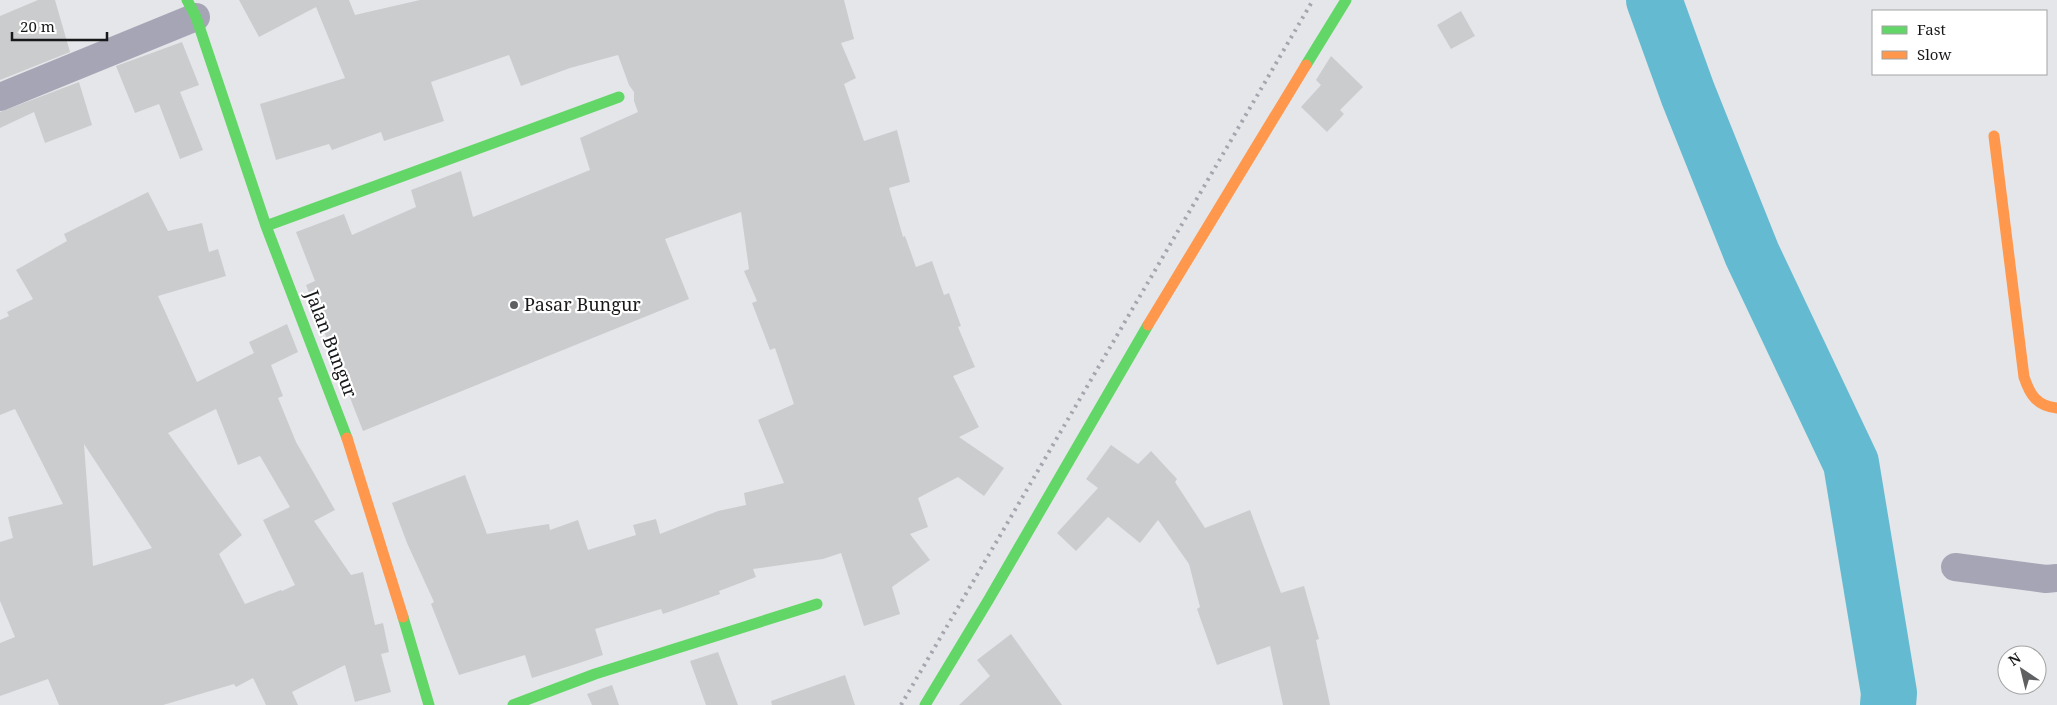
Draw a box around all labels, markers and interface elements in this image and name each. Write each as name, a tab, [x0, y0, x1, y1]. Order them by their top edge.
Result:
scale bar	[12, 10, 108, 42]
legend	[1872, 10, 2047, 75]
text: 20 m	[20, 16, 55, 36]
text: Fast	[1917, 19, 1946, 39]
text: Slow	[1917, 44, 1951, 64]
street label: Jalan Bungur	[300, 286, 364, 401]
place label: Pasar Bungur	[524, 292, 641, 316]
marker: Pasar Bungur	[508, 299, 520, 311]
north arrow	[1997, 645, 2047, 695]
text: N	[2004, 648, 2024, 670]

